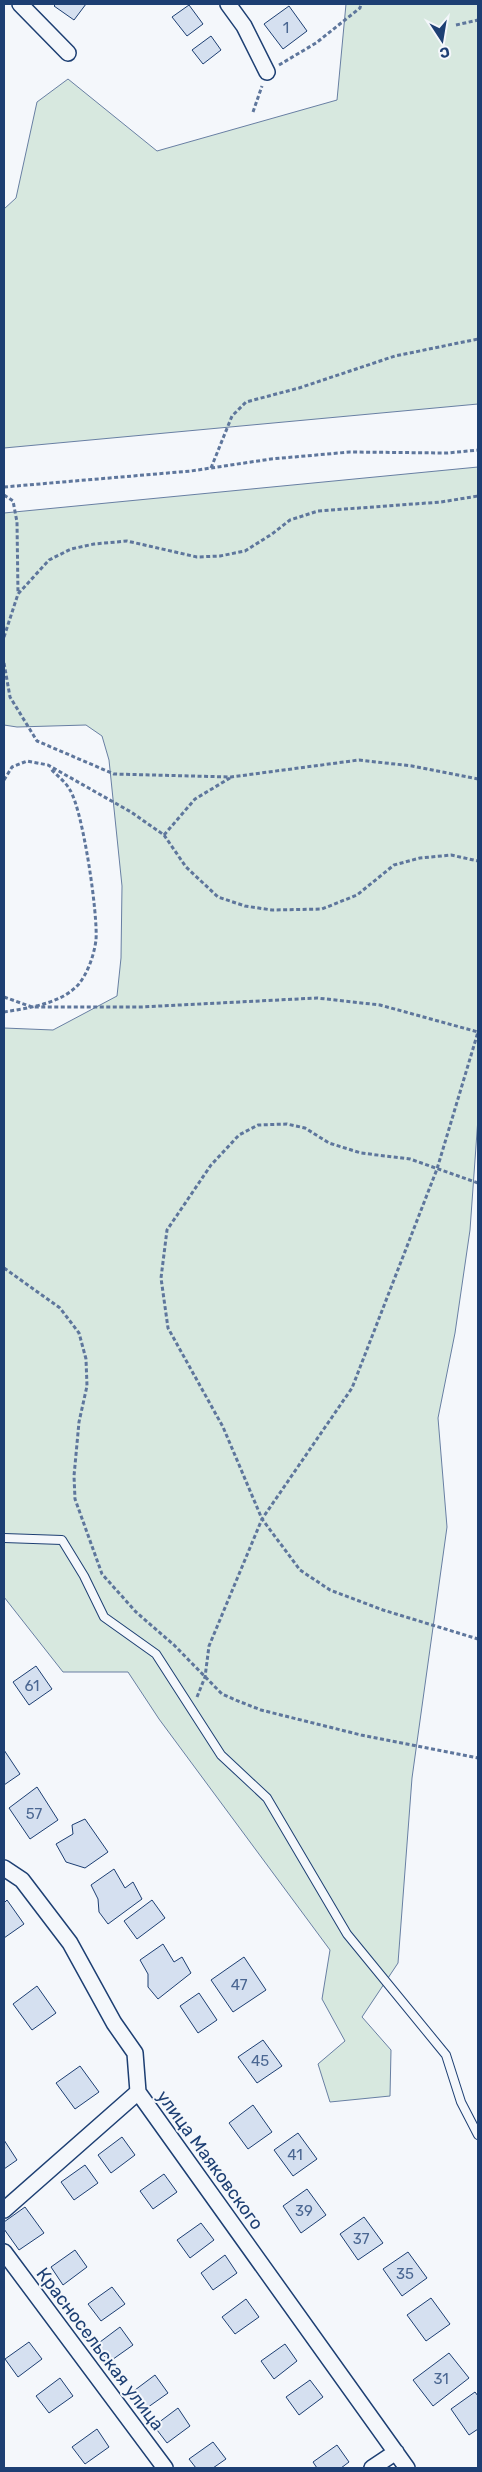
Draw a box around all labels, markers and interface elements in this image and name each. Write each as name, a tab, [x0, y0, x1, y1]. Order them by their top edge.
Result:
north arrow	[417, 15, 467, 65]
house number: 1	[283, 19, 289, 37]
text: С	[438, 43, 451, 62]
house number: 61	[24, 1677, 40, 1695]
house number: 57	[26, 1805, 43, 1823]
house number: 47	[231, 1976, 248, 1994]
house number: 45	[251, 2052, 269, 2070]
street label: улица Маяковского	[152, 2086, 268, 2234]
house number: 41	[287, 2146, 303, 2164]
house number: 39	[295, 2202, 313, 2220]
house number: 37	[353, 2230, 370, 2248]
street label: Красносельская улица	[32, 2263, 168, 2435]
house number: 35	[396, 2265, 414, 2283]
house number: 31	[433, 2370, 449, 2388]

